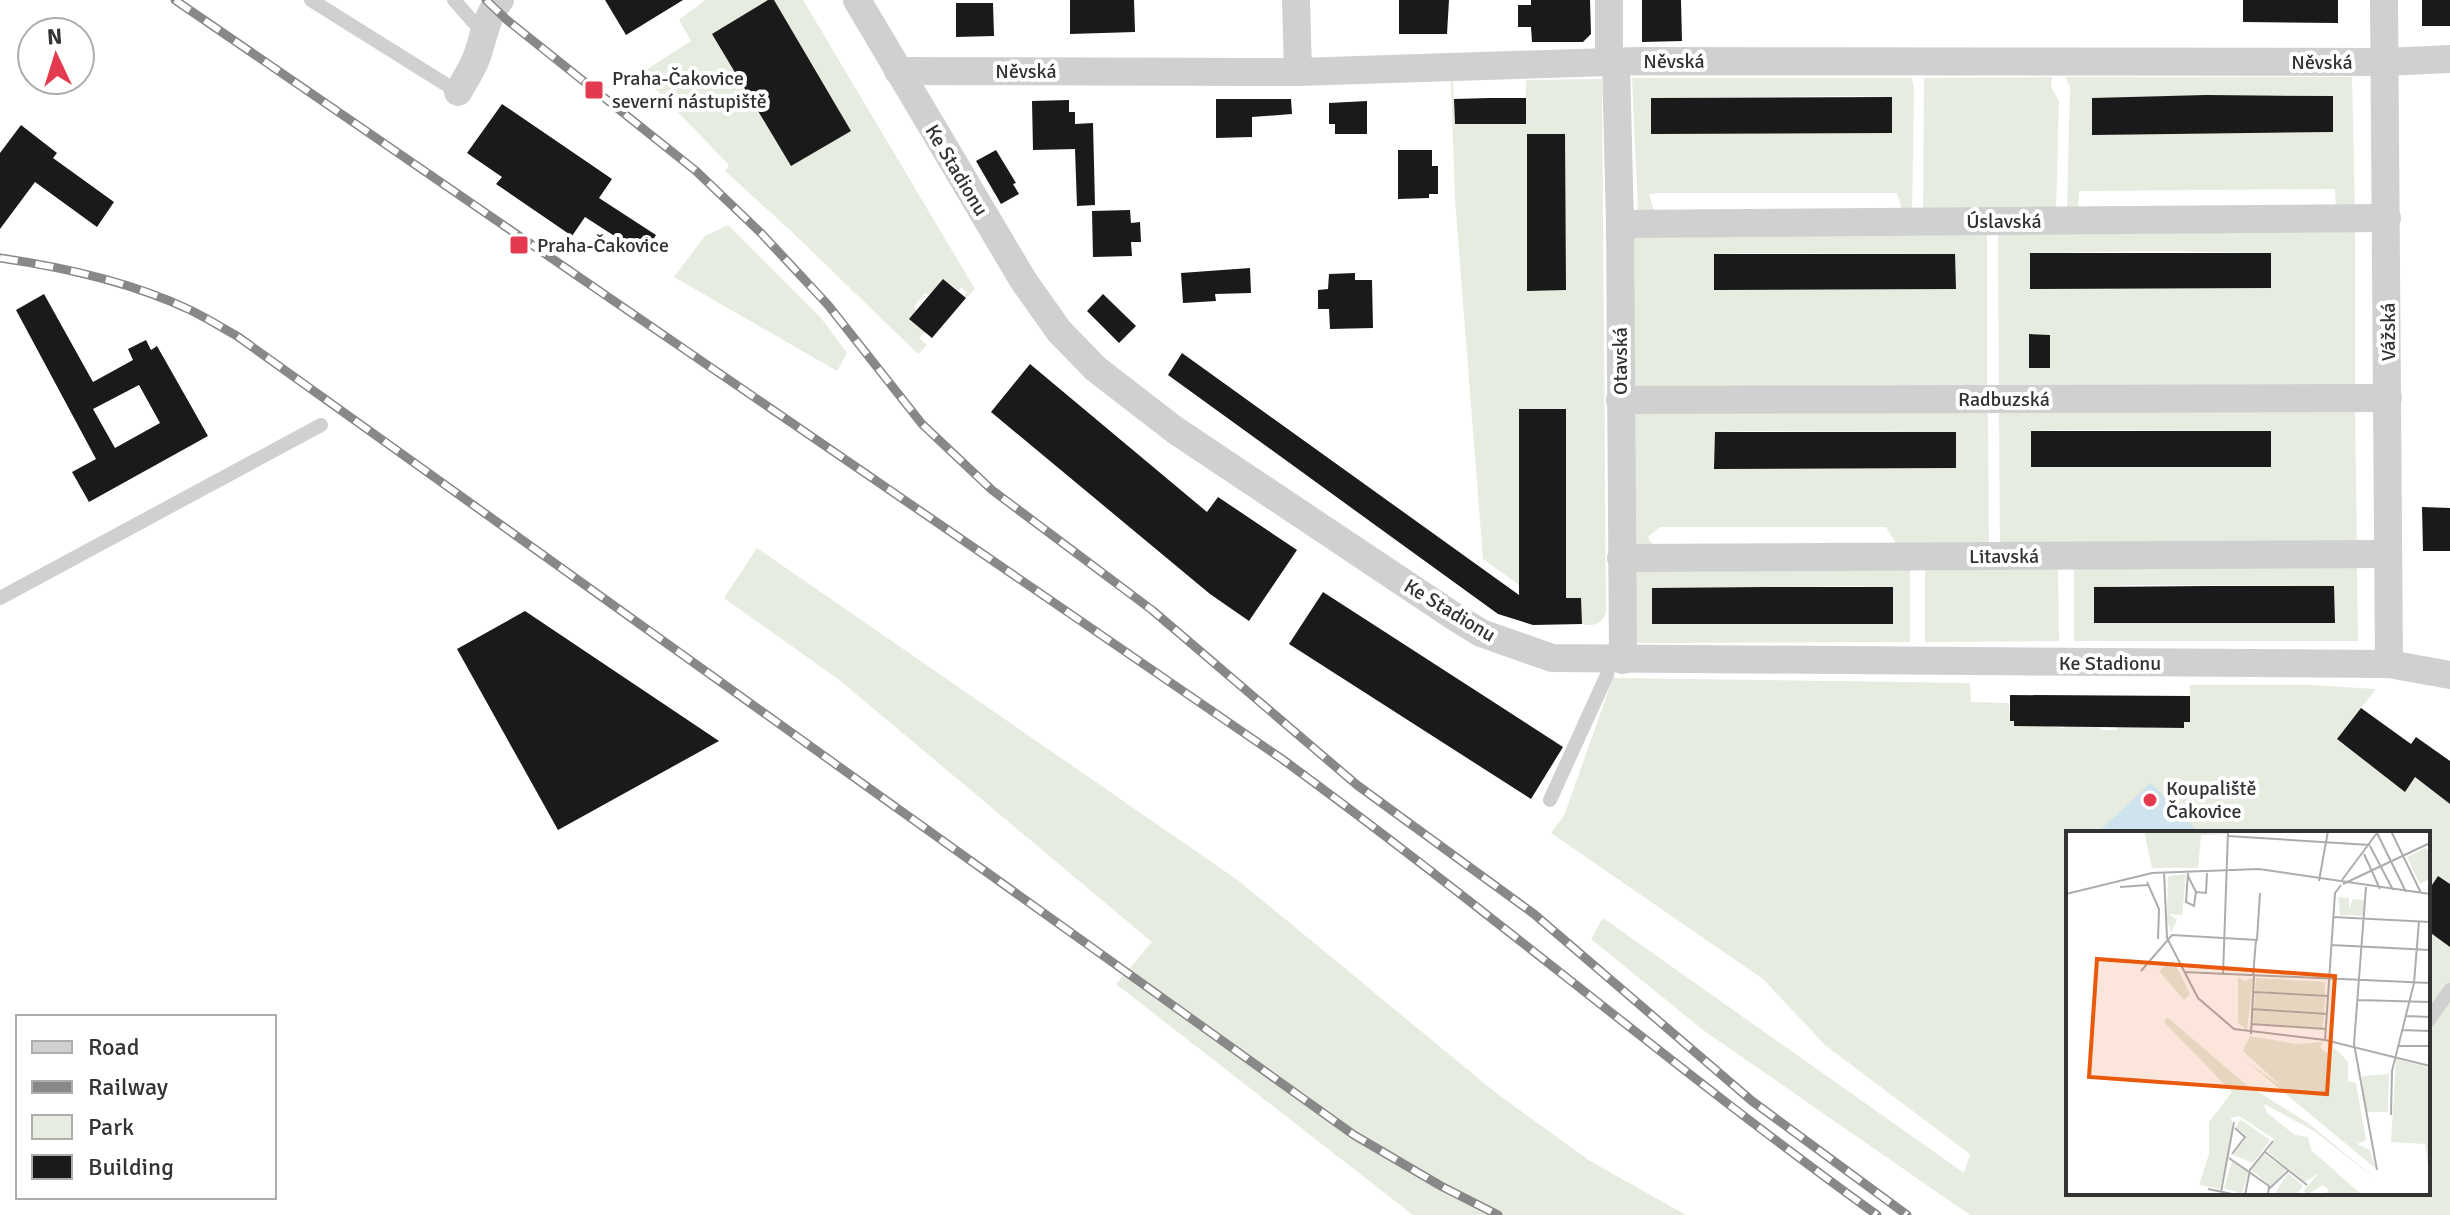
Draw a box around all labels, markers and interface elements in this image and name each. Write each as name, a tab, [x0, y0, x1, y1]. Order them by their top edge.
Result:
north arrow	[16, 16, 96, 96]
text: N	[46, 23, 63, 51]
street label: Něvská	[1643, 49, 1705, 74]
street label: Něvská	[2291, 50, 2353, 75]
street label: Něvská	[995, 59, 1057, 84]
place label: Praha-Čakovice severní nástupiště	[612, 66, 767, 114]
marker: Praha-Čakovice severní nástupiště	[583, 79, 605, 101]
street label: Ke Stadionu	[919, 120, 994, 221]
street label: Úslavská	[1966, 209, 2042, 234]
place label: Praha-Čakovice	[537, 233, 669, 258]
marker: Praha-Čakovice	[508, 234, 530, 256]
street label: Vážská	[2376, 303, 2401, 361]
street label: Otavská	[1608, 327, 1633, 395]
street label: Radbuzská	[1958, 387, 2050, 412]
street label: Litavská	[1969, 544, 2039, 569]
street label: Ke Stadionu	[1399, 573, 1500, 648]
street label: Ke Stadionu	[2059, 651, 2161, 676]
place label: Koupaliště Čakovice	[2166, 776, 2256, 824]
marker: Koupaliště Čakovice	[2141, 791, 2159, 809]
inset map	[2066, 831, 2430, 1195]
legend	[16, 1015, 276, 1199]
text: Road	[88, 1032, 139, 1062]
text: Railway	[88, 1072, 168, 1102]
text: Park	[88, 1112, 134, 1142]
text: Building	[88, 1152, 174, 1182]

